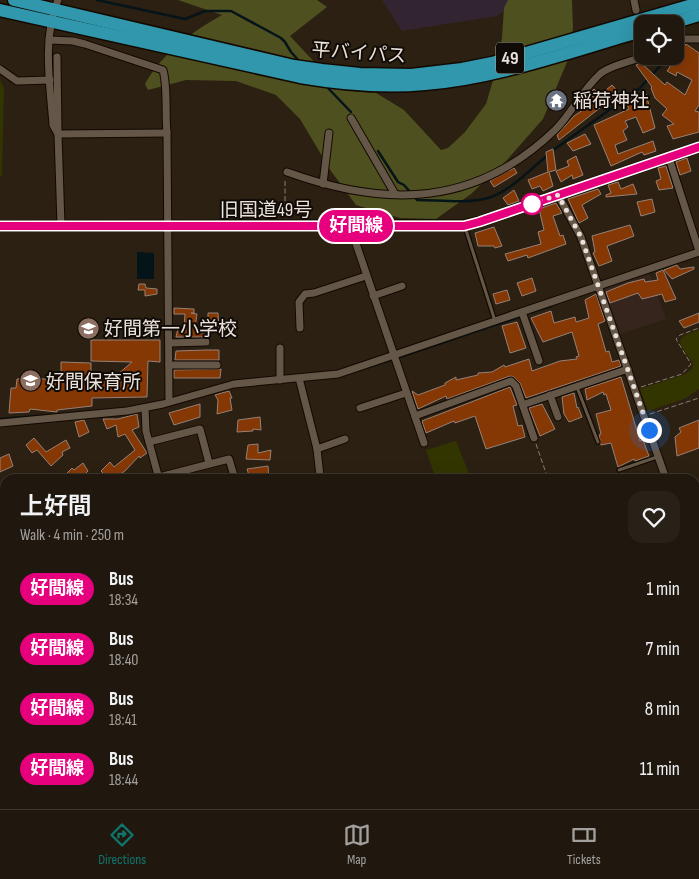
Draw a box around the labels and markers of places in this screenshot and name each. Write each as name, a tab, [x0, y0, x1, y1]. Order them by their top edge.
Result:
temple icon: 稲荷神社	[545, 88, 569, 112]
place label: 稲荷神社	[573, 90, 649, 113]
unlabelled marker	[521, 193, 543, 215]
school or university icon: 好間第一小学校	[76, 316, 100, 340]
place label: 好間第一小学校	[104, 318, 237, 341]
school or university icon: 好間保育所	[18, 369, 42, 393]
place label: 好間保育所	[46, 371, 141, 394]

